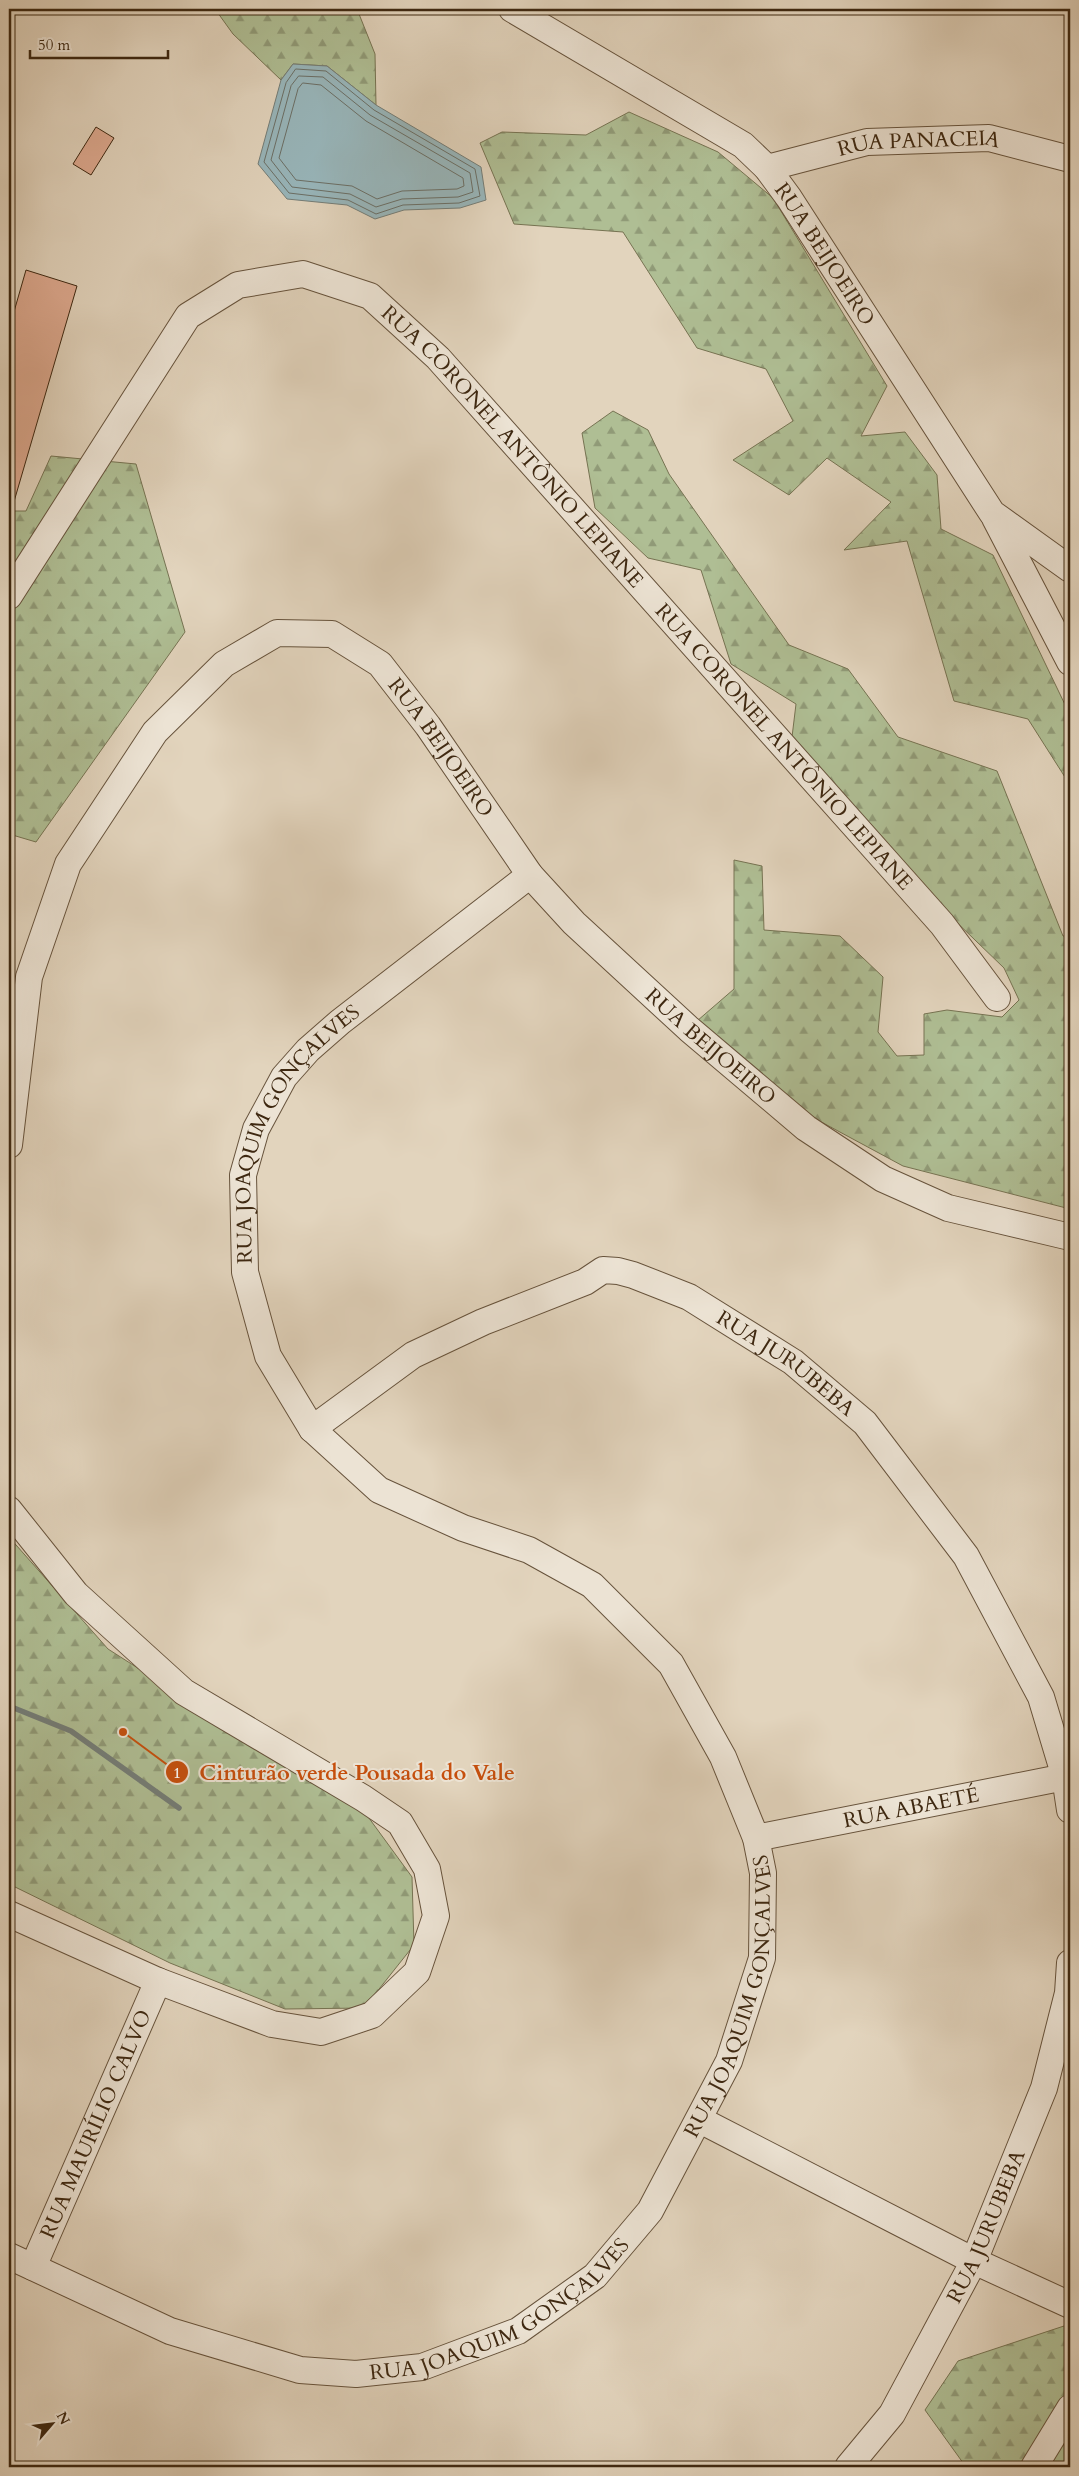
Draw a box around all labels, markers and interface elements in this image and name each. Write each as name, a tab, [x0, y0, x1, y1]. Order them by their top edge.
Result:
scale bar	[30, 28, 168, 60]
text: 50 m	[38, 35, 70, 55]
street label: RUA PANACEIA	[834, 124, 1004, 164]
street label: RUA BEIJOEIRO	[767, 177, 881, 331]
street label: RUA CORONEL ANTÔNIO LEPIANE	[375, 299, 650, 594]
street label: RUA CORONEL ANTÔNIO LEPIANE	[648, 597, 919, 897]
street label: RUA BEIJOEIRO	[381, 672, 500, 823]
street label: RUA BEIJOEIRO	[639, 982, 782, 1112]
street label: RUA JOAQUIM GONÇALVES	[229, 998, 366, 1264]
street label: RUA JURUBEBA	[711, 1304, 861, 1423]
callout: Cinturão verde Pousada do Vale	[165, 1754, 525, 1791]
text: Cinturão verde Pousada do Vale	[199, 1758, 515, 1788]
text: 1	[173, 1763, 181, 1783]
street label: RUA ABAETÉ	[841, 1780, 982, 1835]
street label: RUA JOAQUIM GONÇALVES	[677, 1852, 779, 2143]
street label: RUA MAURÍLIO CALVO	[33, 2005, 159, 2243]
street label: RUA JURUBEBA	[940, 2145, 1033, 2309]
street label: RUA JOAQUIM GONÇALVES	[368, 2232, 636, 2387]
north arrow	[28, 2398, 78, 2448]
text: N	[52, 2408, 74, 2428]

